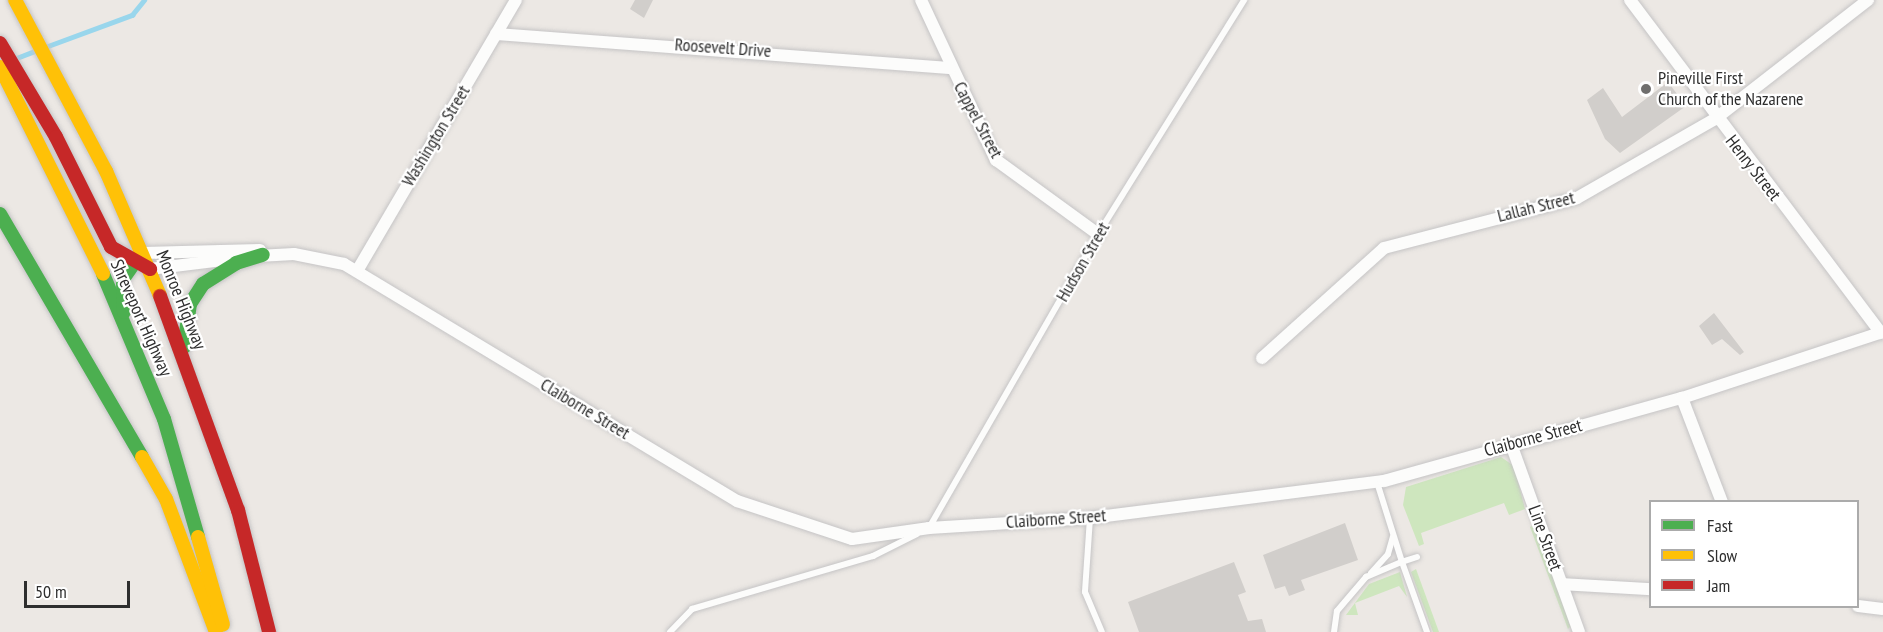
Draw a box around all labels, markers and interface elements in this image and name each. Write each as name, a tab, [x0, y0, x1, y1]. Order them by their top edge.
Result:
street label: Roosevelt Drive	[674, 34, 772, 62]
place label: Pineville First Church of the Nazarene	[1658, 68, 1803, 110]
street label: Cappel Street	[949, 78, 1007, 162]
street label: Washington Street	[397, 82, 475, 190]
marker: Pineville First Church of the Nazarene	[1639, 82, 1653, 96]
street label: Henry Street	[1721, 131, 1785, 205]
street label: Lallah Street	[1495, 187, 1577, 227]
street label: Hudson Street	[1052, 218, 1114, 306]
street label: Monroe Highway	[151, 247, 211, 353]
street label: Shreveport Highway	[106, 256, 176, 380]
street label: Claiborne Street	[536, 374, 634, 444]
street label: Claiborne Street	[1482, 415, 1584, 461]
legend	[1649, 500, 1859, 608]
street label: Line Street	[1523, 502, 1567, 574]
street label: Claiborne Street	[1005, 505, 1107, 533]
text: Fast	[1707, 514, 1733, 537]
text: Slow	[1707, 544, 1737, 567]
scale bar	[27, 569, 134, 607]
text: Jam	[1707, 574, 1730, 597]
text: 50 m	[35, 580, 67, 603]

